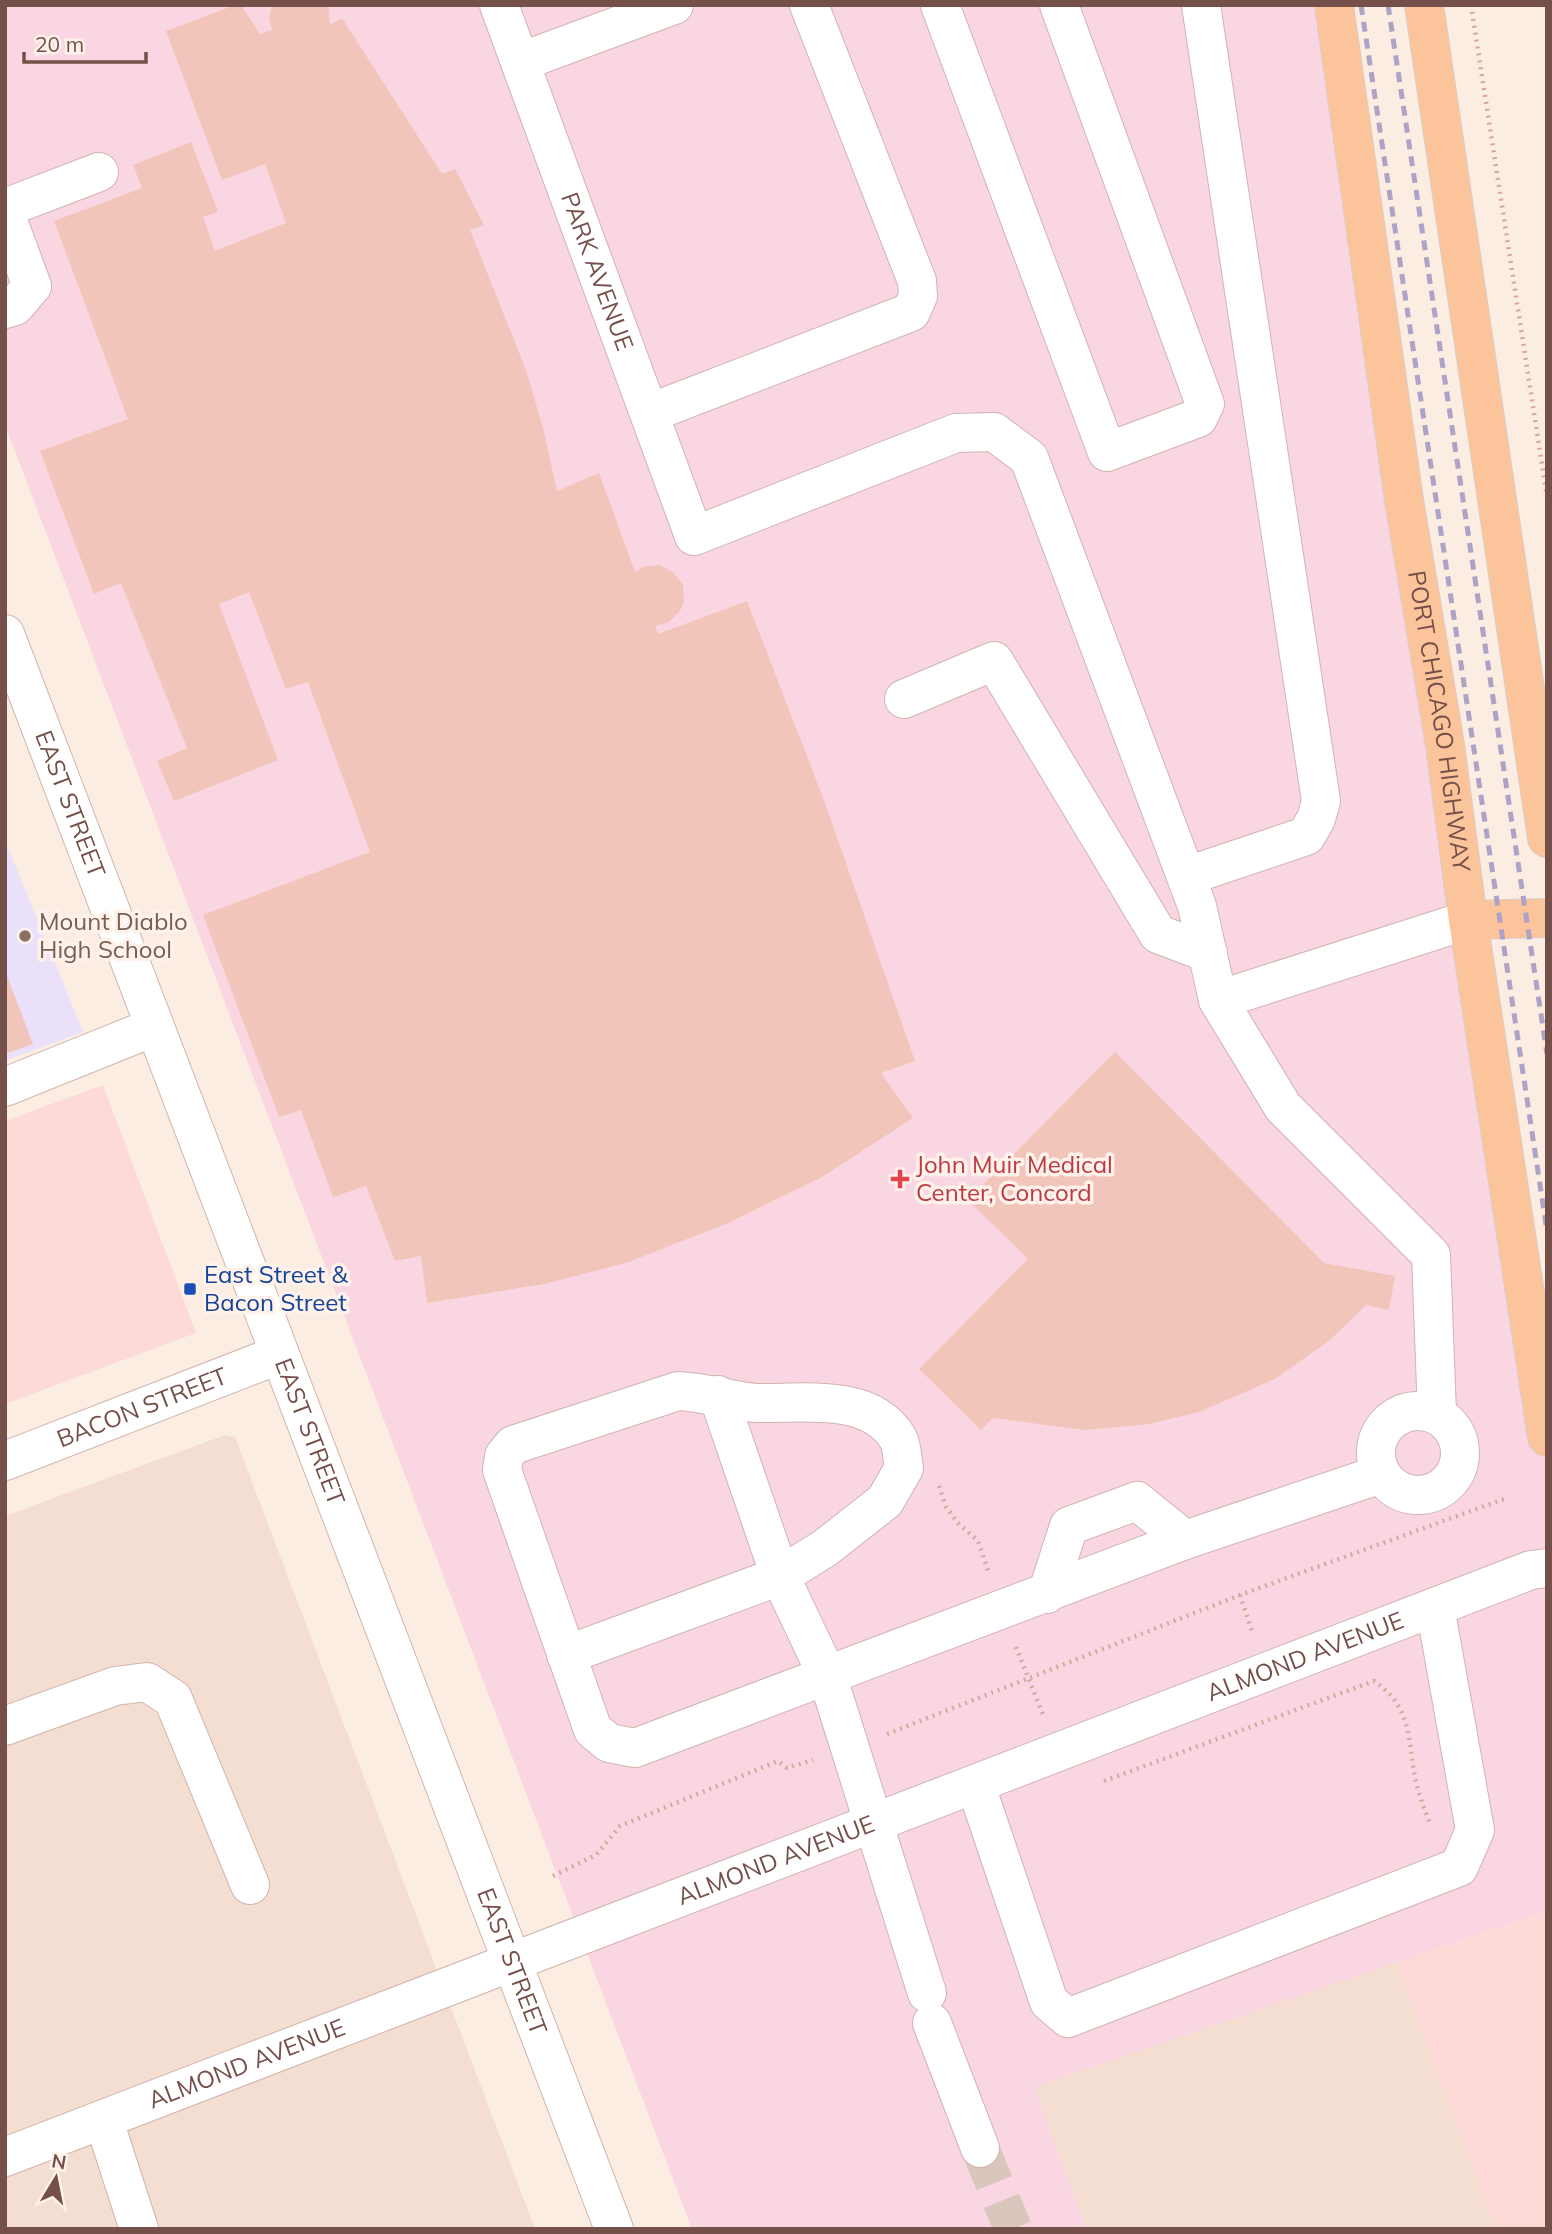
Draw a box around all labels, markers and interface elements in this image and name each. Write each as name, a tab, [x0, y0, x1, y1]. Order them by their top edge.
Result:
scale bar	[24, 21, 147, 65]
text: 20 m	[35, 31, 84, 57]
street label: PARK AVENUE	[555, 188, 641, 355]
street label: PORT CHICAGO HIGHWAY	[1402, 568, 1478, 874]
street label: EAST STREET	[29, 726, 113, 882]
place label: Mount Diablo High School	[39, 906, 188, 964]
marker: Mount Diablo High School	[17, 928, 33, 944]
place label: John Muir Medical Center, Concord	[916, 1149, 1113, 1207]
marker: John Muir Medical Center, Concord	[890, 1169, 910, 1189]
place label: East Street & Bacon Street	[204, 1259, 348, 1317]
marker: East Street & Bacon Street	[182, 1281, 198, 1297]
street label: EAST STREET	[269, 1354, 352, 1510]
street label: BACON STREET	[52, 1360, 232, 1453]
street label: ALMOND AVENUE	[1202, 1604, 1408, 1707]
street label: ALMOND AVENUE	[673, 1808, 878, 1911]
street label: EAST STREET	[471, 1884, 555, 2039]
street label: ALMOND AVENUE	[144, 2012, 349, 2115]
north arrow	[21, 2143, 91, 2213]
text: N	[50, 2148, 68, 2174]

